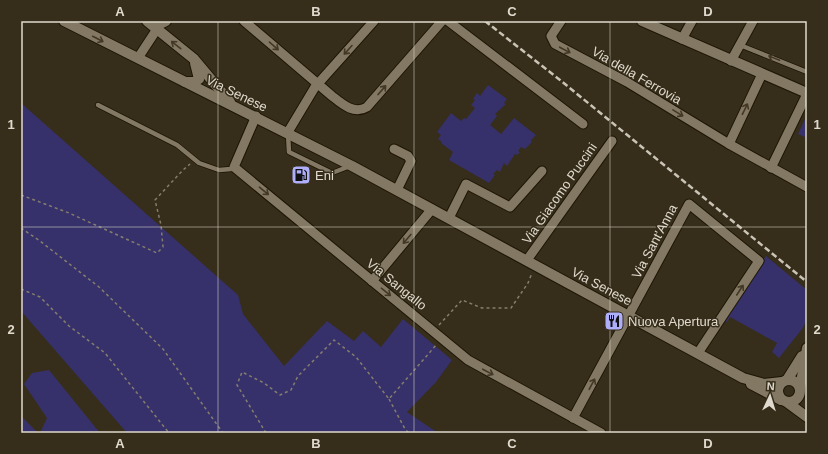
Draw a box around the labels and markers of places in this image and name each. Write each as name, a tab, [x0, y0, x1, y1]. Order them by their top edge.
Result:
fuel station icon: Eni	[290, 164, 312, 186]
place label: Eni	[315, 168, 334, 183]
restaurant icon: Nuova Apertura	[603, 310, 625, 332]
place label: Nuova Apertura	[628, 314, 719, 329]

